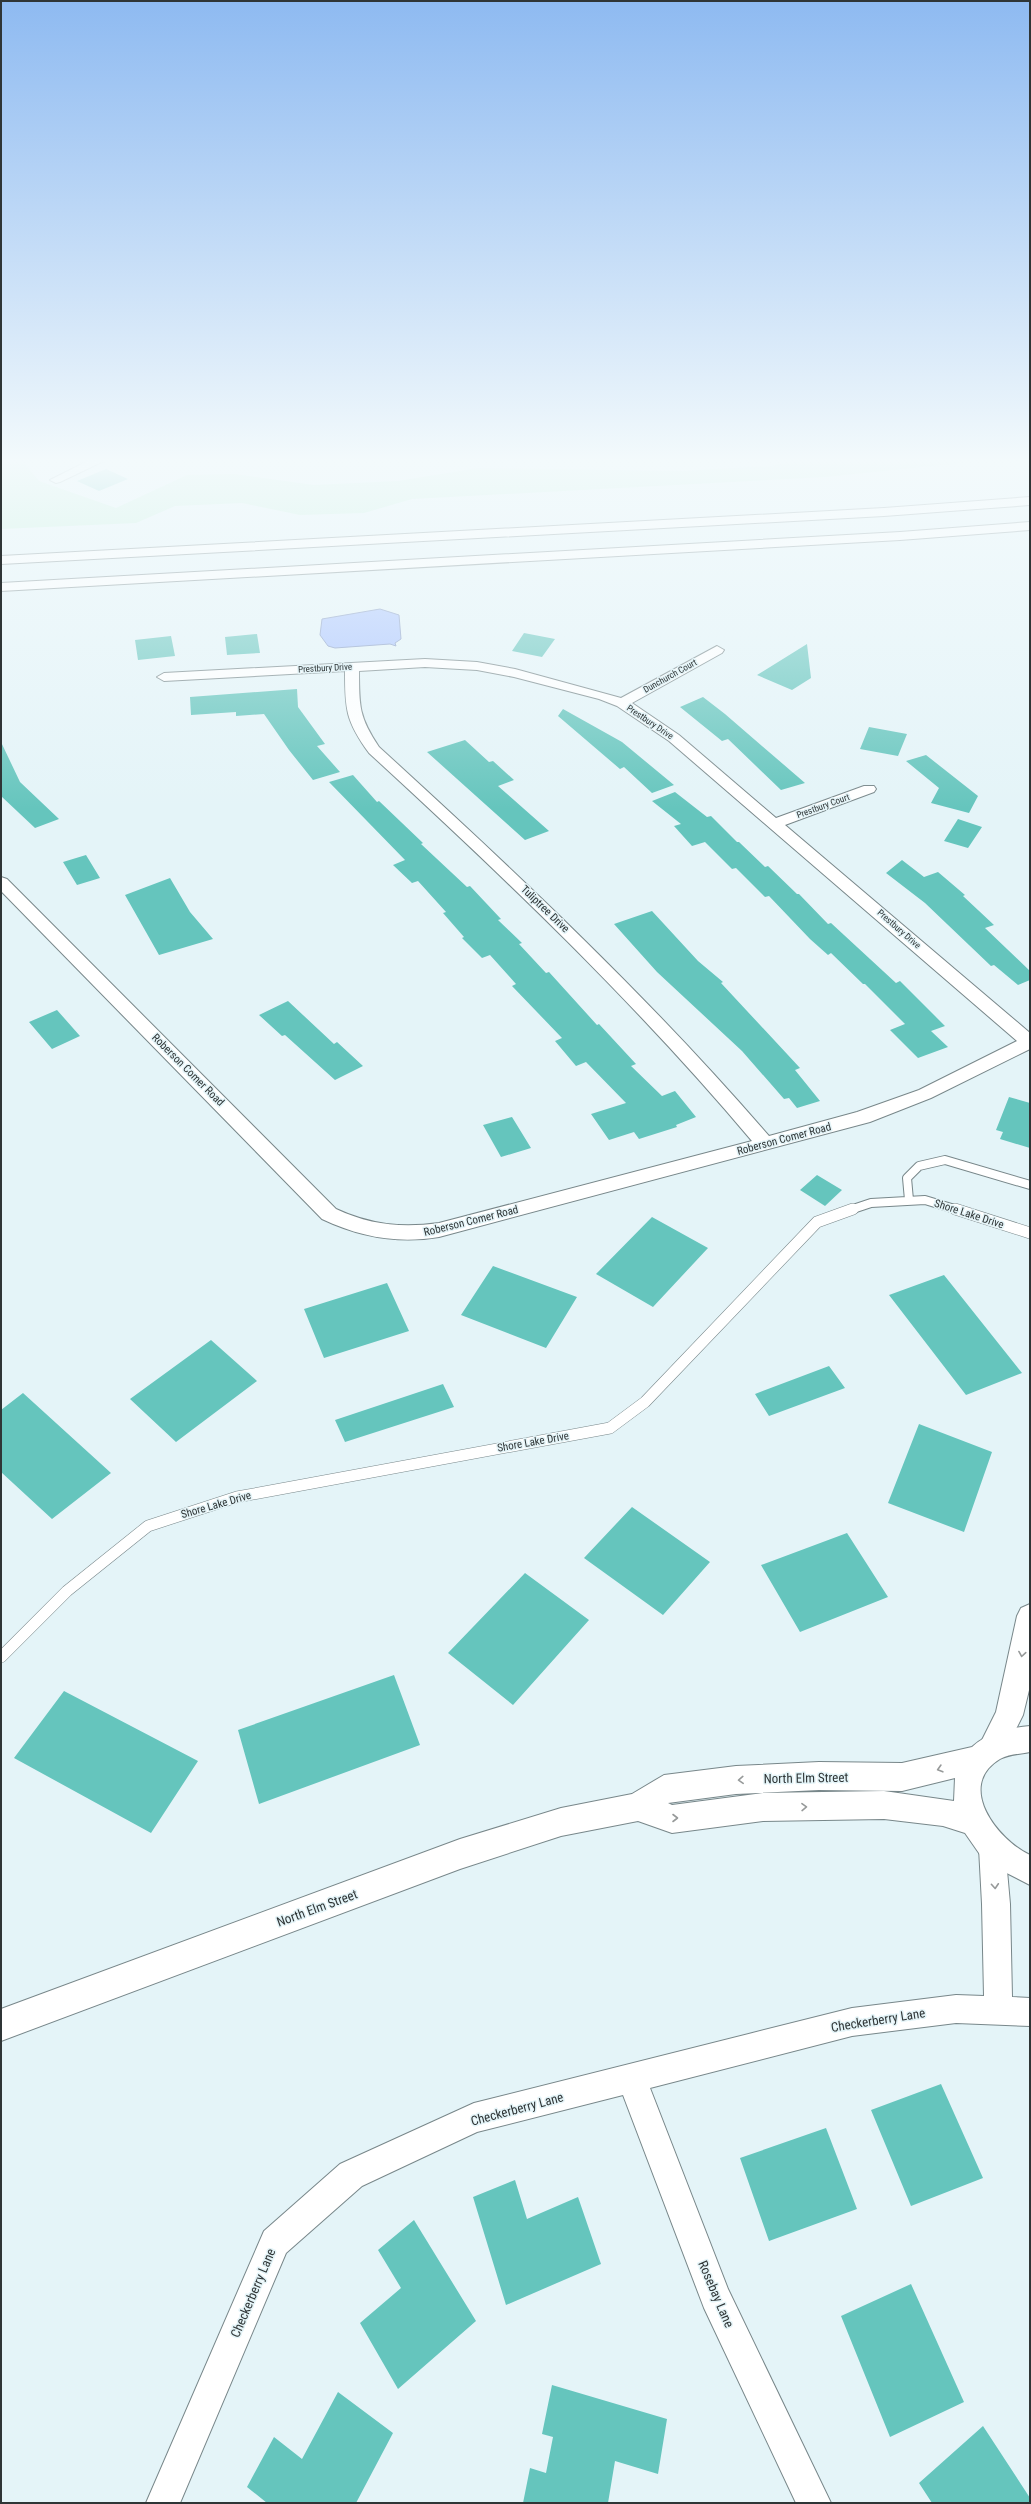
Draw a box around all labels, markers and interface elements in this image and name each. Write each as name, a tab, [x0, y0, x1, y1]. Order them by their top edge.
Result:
street label: Dunchurch Court	[642, 657, 699, 695]
street label: Prestbury Drive	[298, 662, 352, 674]
street label: Prestbury Drive	[625, 703, 675, 741]
street label: Prestbury Court	[795, 792, 851, 820]
street label: Tuliptree Drive	[518, 883, 572, 935]
street label: Prestbury Drive	[875, 908, 923, 950]
street label: Roberson Comer Road	[149, 1031, 227, 1109]
street label: Roberson Comer Road	[736, 1120, 832, 1158]
street label: Shore Lake Drive	[933, 1197, 1005, 1231]
street label: Roberson Comer Road	[422, 1203, 520, 1239]
street label: Shore Lake Drive	[496, 1429, 570, 1455]
street label: Shore Lake Drive	[179, 1489, 253, 1521]
one-way arrow	[1018, 1651, 1027, 1657]
one-way arrow	[937, 1764, 944, 1773]
street label: North Elm Street	[764, 1770, 849, 1786]
one-way arrow	[738, 1775, 744, 1784]
one-way arrow	[801, 1802, 807, 1811]
one-way arrow	[671, 1813, 678, 1822]
one-way arrow	[990, 1883, 999, 1889]
street label: North Elm Street	[275, 1886, 359, 1930]
street label: Checkerberry Lane	[830, 2005, 926, 2035]
street label: Checkerberry Lane	[469, 2089, 565, 2129]
street label: Checkerberry Lane	[227, 2246, 279, 2340]
street label: Rosebay Lane	[695, 2258, 737, 2330]

